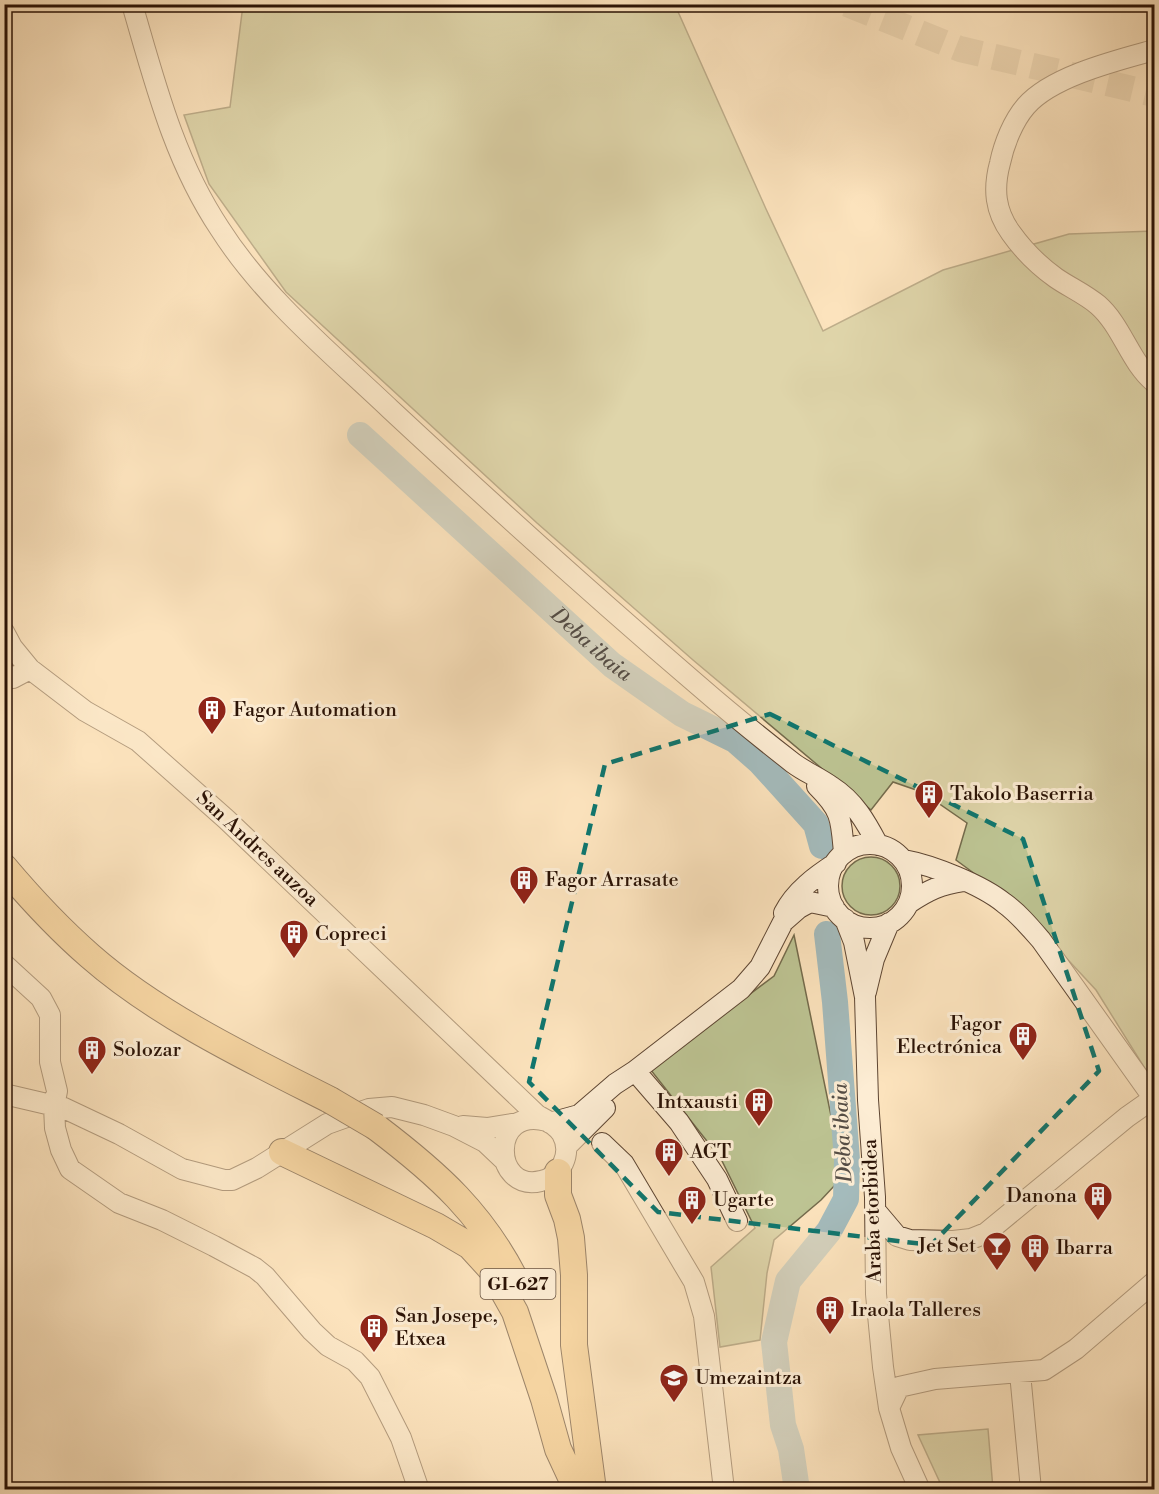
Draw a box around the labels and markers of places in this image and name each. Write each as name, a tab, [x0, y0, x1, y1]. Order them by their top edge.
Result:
building icon: Fagor Automation	[196, 694, 228, 736]
place label: Fagor Automation	[233, 698, 397, 723]
building icon: Takolo Baserria	[913, 778, 945, 820]
place label: Takolo Baserria	[950, 782, 1094, 807]
building icon: Fagor Arrasate	[508, 864, 540, 906]
place label: Fagor Arrasate	[545, 868, 679, 893]
building icon: Copreci	[278, 918, 310, 960]
place label: Copreci	[315, 922, 387, 947]
place label: Fagor Electrónica	[897, 1012, 1003, 1060]
building icon: Fagor Electrónica	[1007, 1020, 1039, 1062]
building icon: Solozar	[76, 1034, 108, 1076]
place label: Solozar	[113, 1038, 182, 1063]
building icon: Intxausti	[743, 1086, 775, 1128]
place label: Intxausti	[657, 1090, 738, 1115]
building icon: AGT	[653, 1136, 685, 1178]
place label: AGT	[689, 1140, 731, 1165]
building icon: Danona	[1082, 1180, 1114, 1222]
building icon: Ugarte	[676, 1184, 708, 1226]
place label: Danona	[1006, 1184, 1078, 1209]
place label: Ugarte	[713, 1188, 774, 1213]
bar icon: Jet Set	[981, 1230, 1013, 1272]
building icon: Ibarra	[1019, 1232, 1051, 1274]
place label: Jet Set	[916, 1234, 976, 1259]
place label: Ibarra	[1056, 1236, 1114, 1261]
building icon: Iraola Talleres	[814, 1294, 846, 1336]
place label: Iraola Talleres	[851, 1298, 981, 1323]
place label: San Josepe, Etxea	[395, 1304, 498, 1352]
building icon: San Josepe, Etxea	[358, 1312, 390, 1354]
school or university icon: Umezaintza	[658, 1362, 690, 1404]
place label: Umezaintza	[695, 1366, 803, 1391]

